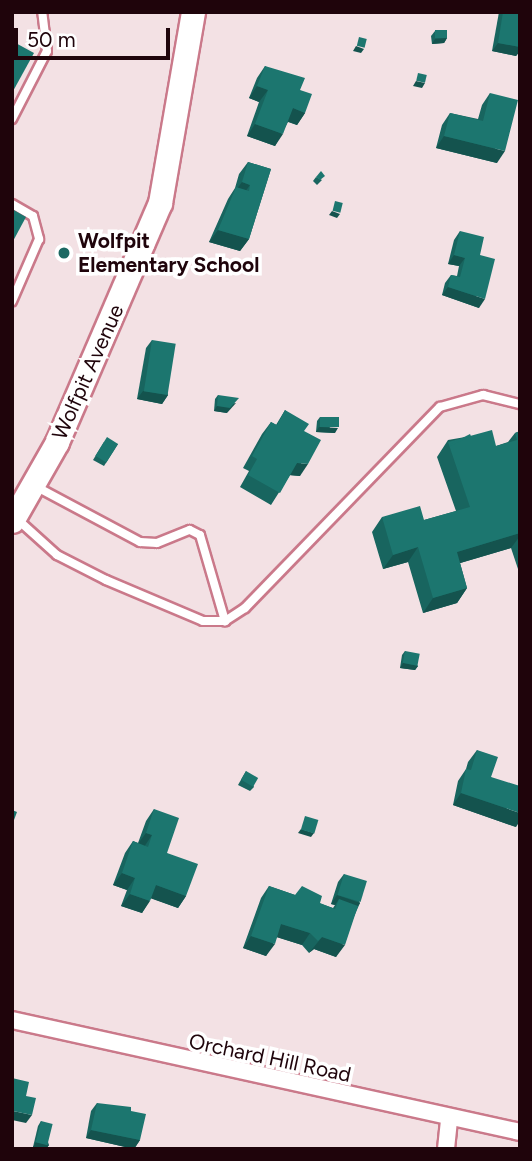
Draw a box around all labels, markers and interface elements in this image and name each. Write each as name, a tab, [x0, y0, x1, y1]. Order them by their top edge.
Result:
scale bar	[18, 14, 173, 58]
text: 50 m	[27, 27, 76, 52]
place label: Wolfpit Elementary School	[78, 228, 259, 278]
marker: Wolfpit Elementary School	[56, 245, 72, 261]
street label: Wolfpit Avenue	[47, 301, 129, 443]
street label: Orchard Hill Road	[187, 1029, 353, 1087]

